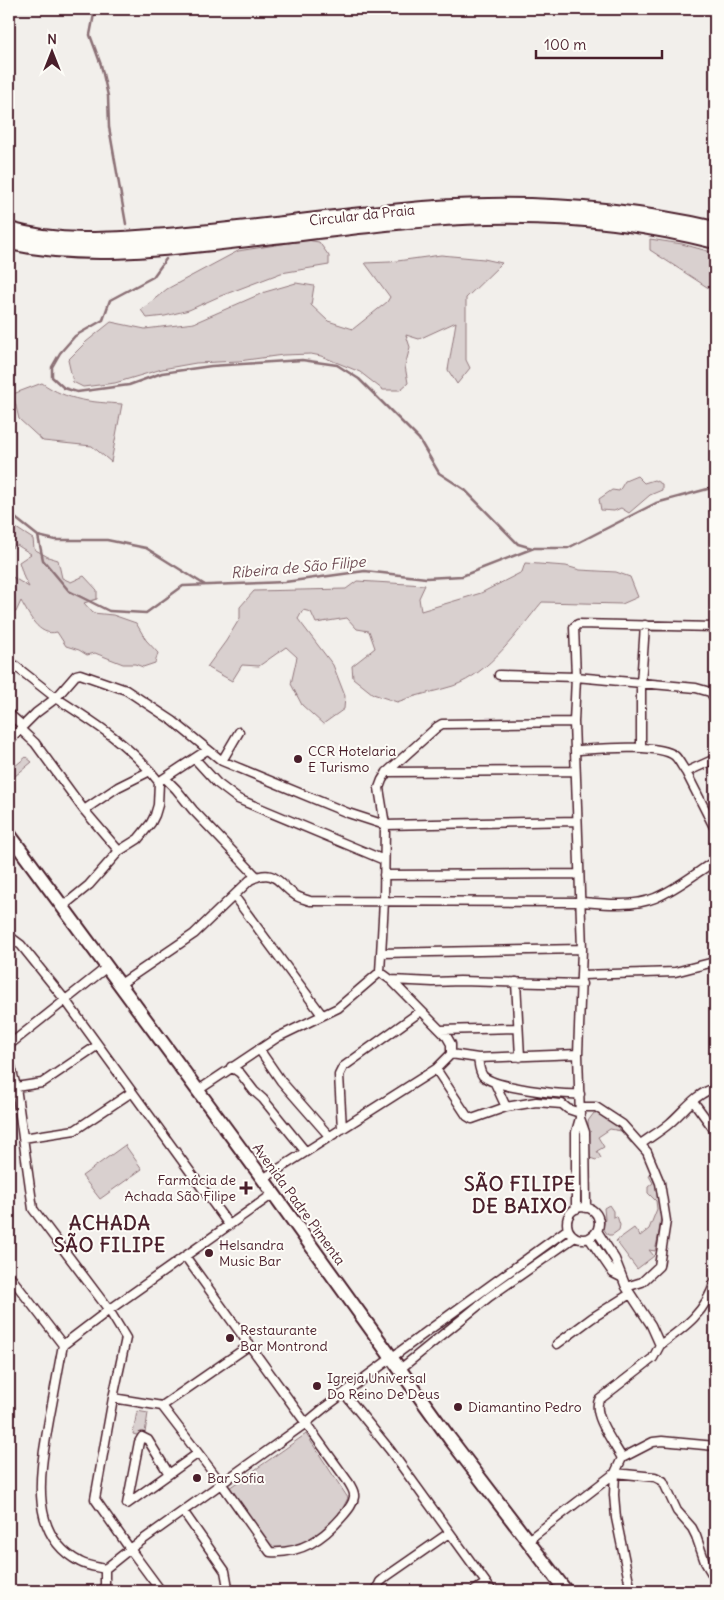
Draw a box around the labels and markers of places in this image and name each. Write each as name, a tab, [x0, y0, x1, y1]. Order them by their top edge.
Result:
place label: CCR Hotelaria E Turismo	[308, 742, 396, 776]
marker: CCR Hotelaria E Turismo	[292, 753, 304, 765]
place label: Farmácia de Achada São Filipe	[125, 1171, 236, 1205]
marker: Farmácia de Achada São Filipe	[240, 1182, 252, 1194]
place label: Helsandra Music Bar	[219, 1236, 284, 1270]
marker: Helsandra Music Bar	[203, 1247, 215, 1259]
place label: Restaurante Bar Montrond	[240, 1321, 328, 1355]
marker: Restaurante Bar Montrond	[224, 1332, 236, 1344]
place label: Igreja Universal Do Reino De Deus	[327, 1369, 440, 1403]
marker: Igreja Universal Do Reino De Deus	[311, 1380, 323, 1392]
place label: Diamantino Pedro	[468, 1398, 582, 1416]
marker: Diamantino Pedro	[452, 1401, 464, 1413]
place label: Bar Sofia	[207, 1469, 264, 1487]
marker: Bar Sofia	[191, 1472, 203, 1484]

